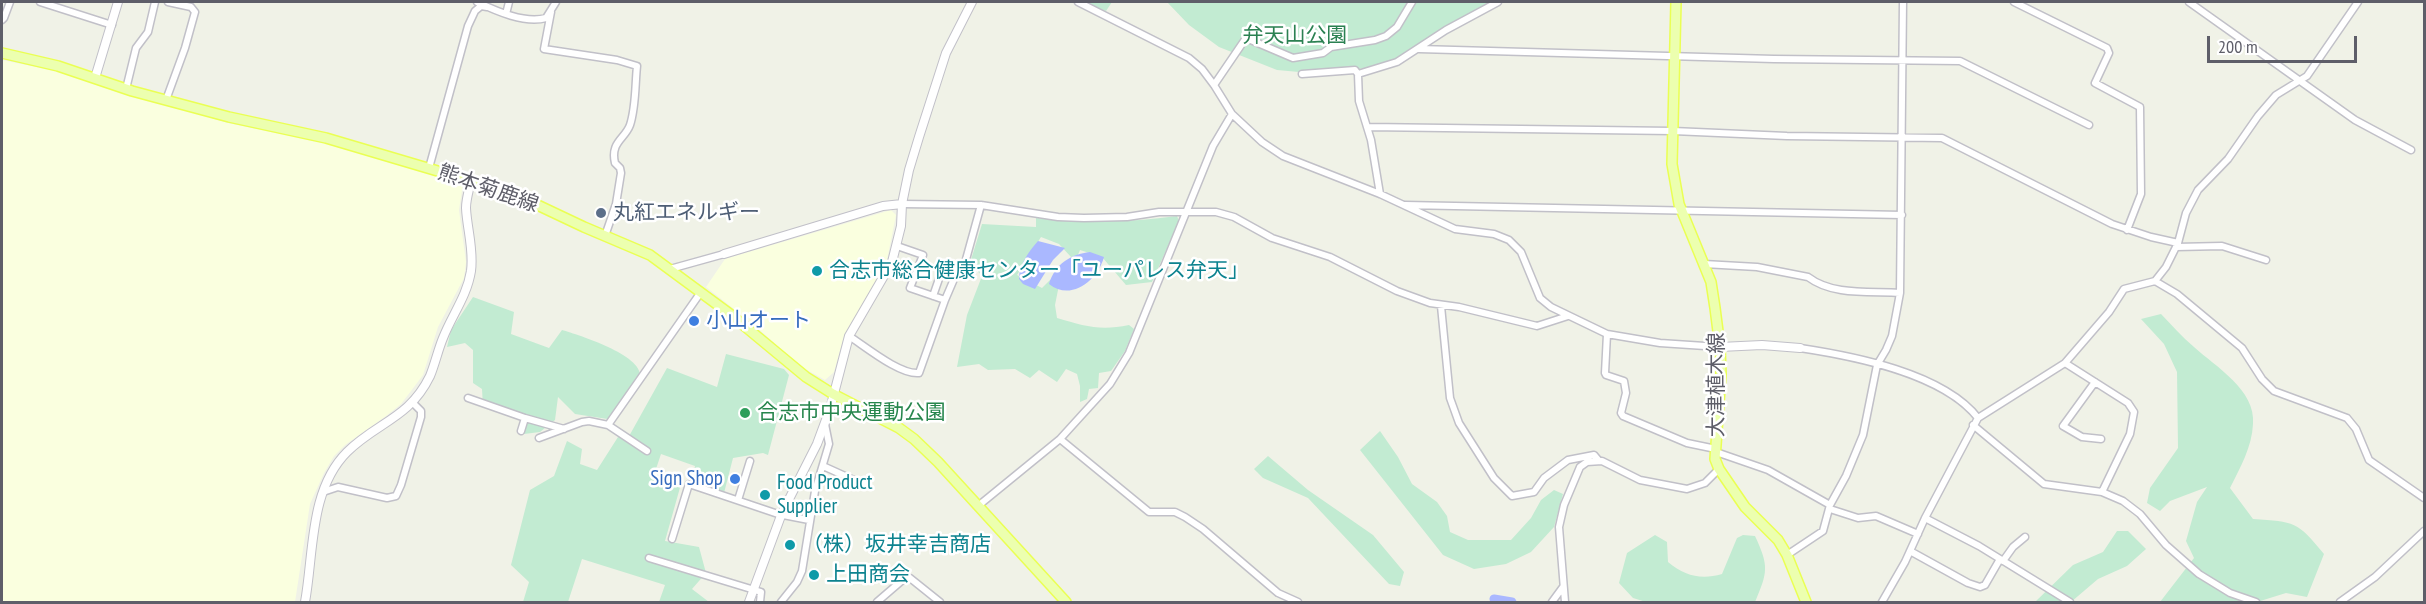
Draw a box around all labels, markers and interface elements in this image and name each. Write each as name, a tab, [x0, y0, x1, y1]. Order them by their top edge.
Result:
park label: 弁天山公園	[1243, 23, 1347, 49]
scale bar	[2210, 24, 2360, 62]
text: 200 m	[2218, 35, 2258, 58]
street label: 熊本菊鹿線	[434, 160, 542, 218]
place label: 丸紅エネルギー	[613, 200, 760, 226]
marker: 丸紅エネルギー	[594, 206, 608, 220]
place label: 合志市総合健康センター「ユーパレス弁天」	[829, 258, 1249, 284]
marker: 合志市総合健康センター「ユーパレス弁天」	[810, 264, 824, 278]
place label: 小山オート	[706, 308, 811, 334]
marker: 小山オート	[687, 314, 701, 328]
street label: 大津植木線	[1704, 333, 1730, 437]
place label: 合志市中央運動公園	[757, 400, 946, 426]
marker: 合志市中央運動公園	[738, 406, 752, 420]
place label: Sign Shop	[650, 466, 723, 492]
place label: Food Product Supplier	[777, 470, 873, 520]
marker: Sign Shop	[728, 472, 742, 486]
marker: Food Product Supplier	[758, 488, 772, 502]
place label: （株）坂井幸吉商店	[802, 532, 991, 558]
marker: （株）坂井幸吉商店	[783, 538, 797, 552]
place label: 上田商会	[826, 562, 910, 588]
marker: 上田商会	[807, 568, 821, 582]

